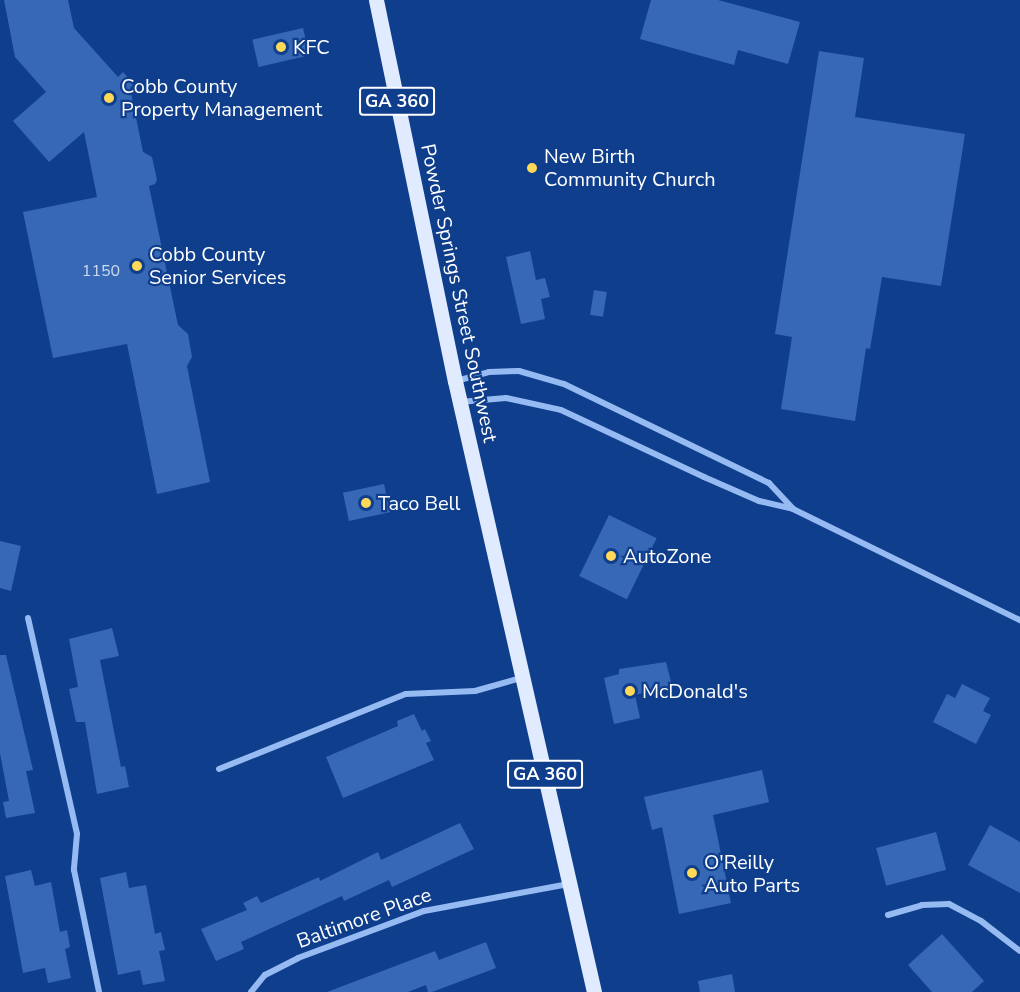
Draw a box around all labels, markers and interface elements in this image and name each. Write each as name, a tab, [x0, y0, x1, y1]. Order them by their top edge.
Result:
place label: KFC	[293, 35, 330, 59]
marker: KFC	[274, 40, 288, 54]
place label: Cobb County Property Management	[121, 74, 322, 121]
road number: GA 360	[358, 86, 436, 116]
marker: Cobb County Property Management	[102, 91, 116, 105]
street label: Powder Springs Street Southwest	[416, 142, 502, 444]
place label: New Birth Community Church	[544, 144, 716, 191]
marker: New Birth Community Church	[525, 161, 539, 175]
place label: Cobb County Senior Services	[149, 243, 286, 290]
marker: Cobb County Senior Services	[130, 259, 144, 273]
house number: 1150	[82, 261, 120, 281]
place label: Taco Bell	[378, 491, 460, 515]
marker: Taco Bell	[359, 496, 373, 510]
place label: AutoZone	[623, 544, 711, 568]
marker: AutoZone	[604, 549, 618, 563]
place label: McDonald's	[642, 679, 748, 703]
marker: McDonald's	[623, 684, 637, 698]
road number: GA 360	[506, 759, 584, 789]
place label: O'Reilly Auto Parts	[704, 850, 800, 897]
marker: O'Reilly Auto Parts	[685, 866, 699, 880]
street label: Baltimore Place	[293, 883, 435, 953]

